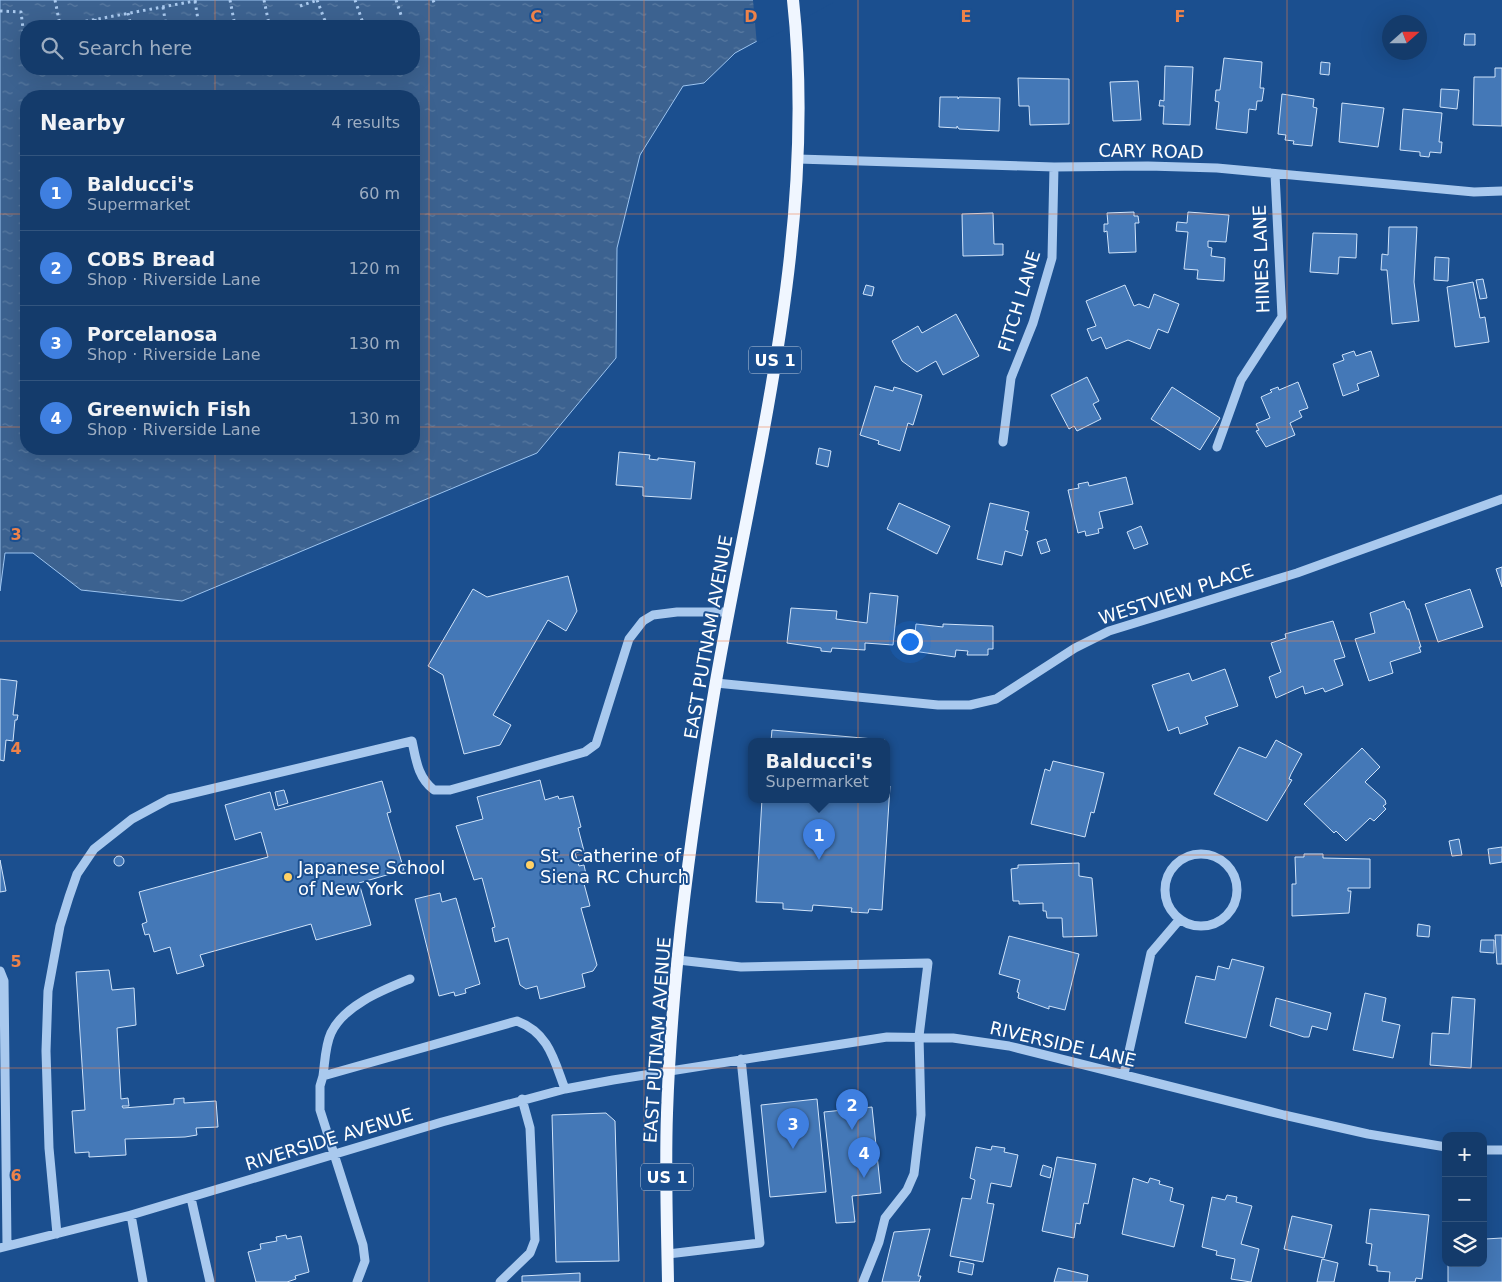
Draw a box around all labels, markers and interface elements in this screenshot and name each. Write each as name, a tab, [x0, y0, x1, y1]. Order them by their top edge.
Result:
text: C	[530, 7, 542, 26]
text: D	[744, 7, 758, 26]
text: E	[961, 7, 971, 26]
text: F	[1175, 7, 1185, 26]
north arrow	[1382, 15, 1427, 60]
search box	[20, 20, 420, 75]
icon: search	[38, 34, 66, 62]
text: Search here	[78, 37, 192, 59]
text: Nearby	[40, 111, 125, 135]
text: 4 results	[331, 113, 400, 132]
street label: CARY ROAD	[1098, 140, 1204, 162]
text: Balducci's	[87, 173, 194, 195]
text: 1	[50, 184, 62, 203]
text: 60 m	[359, 184, 400, 203]
text: Supermarket	[87, 195, 190, 214]
street label: HINES LANE	[1249, 204, 1273, 314]
text: COBS Bread	[87, 248, 215, 270]
street label: FITCH LANE	[994, 248, 1044, 354]
text: 2	[50, 259, 62, 278]
text: 120 m	[349, 259, 400, 278]
text: Shop · Riverside Lane	[87, 270, 261, 289]
text: Porcelanosa	[87, 323, 218, 345]
text: 3	[50, 334, 62, 353]
text: 130 m	[349, 334, 400, 353]
text: Shop · Riverside Lane	[87, 345, 261, 364]
road number: US 1	[749, 346, 801, 374]
text: Greenwich Fish	[87, 398, 251, 420]
text: 4	[50, 409, 62, 428]
text: 130 m	[349, 409, 400, 428]
text: Shop · Riverside Lane	[87, 420, 261, 439]
text: 3	[10, 525, 22, 544]
street label: EAST PUTNAM AVENUE	[680, 533, 736, 741]
street label: WESTVIEW PLACE	[1096, 559, 1256, 629]
your location	[897, 629, 923, 655]
popup	[748, 738, 890, 803]
text: 4	[10, 739, 22, 758]
text: Balducci's	[765, 750, 873, 772]
text: Supermarket	[765, 772, 869, 791]
pin: 1	[803, 819, 835, 860]
place label: St. Catherine of Siena RC Church	[540, 845, 689, 887]
place label: Japanese School of New York	[297, 857, 445, 899]
marker: St. Catherine of Siena RC Church	[524, 859, 536, 871]
marker: Japanese School of New York	[282, 871, 294, 883]
street label: EAST PUTNAM AVENUE	[639, 936, 675, 1144]
text: 5	[10, 952, 22, 971]
street label: RIVERSIDE LANE	[988, 1017, 1138, 1071]
pin: 2	[836, 1089, 868, 1130]
street label: RIVERSIDE AVENUE	[242, 1103, 416, 1175]
pin: 3	[777, 1108, 809, 1149]
map controls	[1442, 1132, 1487, 1267]
button: +	[1442, 1132, 1487, 1177]
pin: 4	[848, 1137, 880, 1178]
road number: US 1	[641, 1164, 693, 1190]
text: 6	[10, 1166, 22, 1185]
button: −	[1442, 1177, 1487, 1222]
button: layers	[1442, 1222, 1487, 1267]

